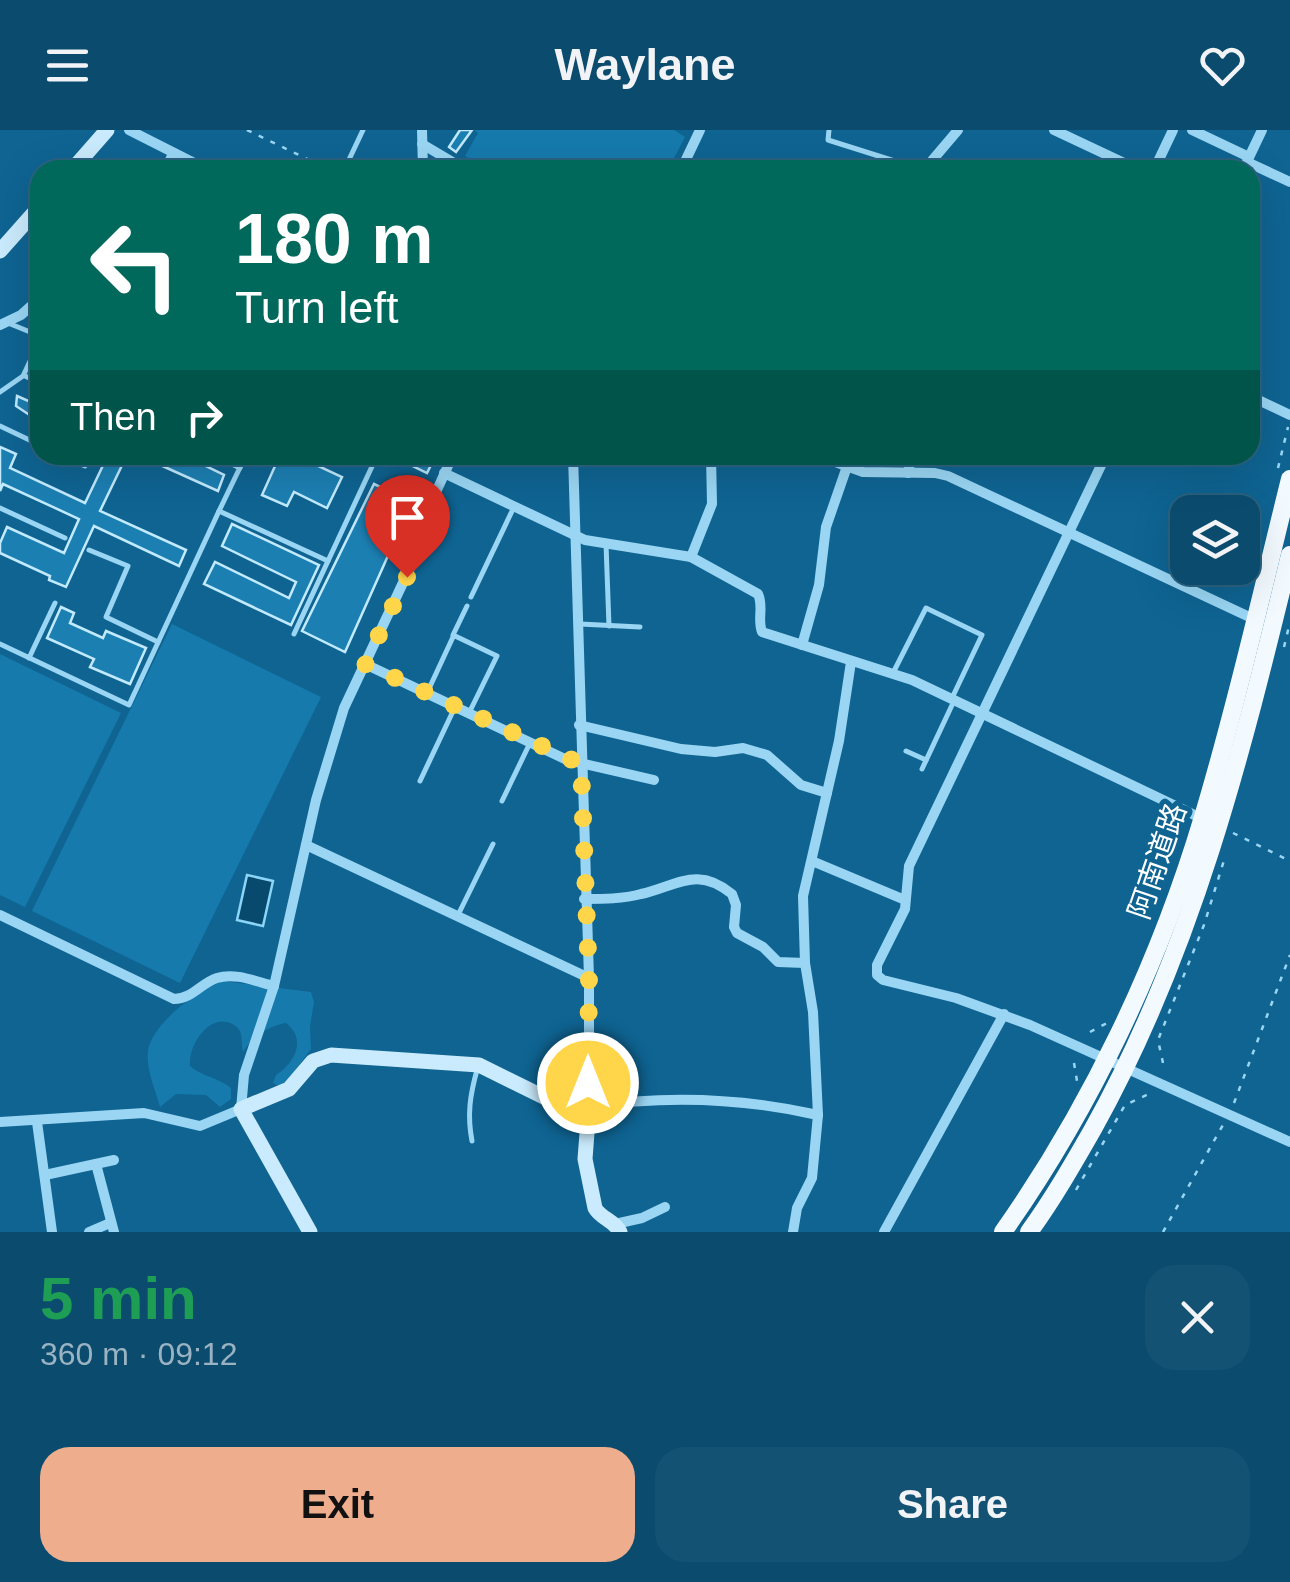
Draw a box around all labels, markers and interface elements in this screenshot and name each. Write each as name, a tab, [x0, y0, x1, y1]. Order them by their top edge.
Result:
icon: menu	[40, 38, 95, 93]
icon: heart	[1195, 38, 1250, 93]
text: Waylane	[555, 39, 735, 90]
icon: left	[70, 200, 200, 330]
text: 180 m	[235, 200, 433, 278]
text: Turn left	[235, 282, 398, 333]
icon: right	[177, 390, 232, 445]
text: Then	[70, 396, 157, 438]
pin	[365, 475, 450, 578]
icon: arrive	[380, 490, 435, 545]
map controls	[1170, 495, 1260, 585]
button: layers	[1170, 495, 1260, 585]
street label: 阿南道路	[1122, 799, 1192, 923]
position arrow	[536, 1031, 640, 1135]
text: 5 min	[40, 1265, 197, 1332]
button: close	[1145, 1265, 1250, 1370]
text: 360 m · 09:12	[40, 1336, 237, 1372]
button: Exit	[40, 1447, 635, 1562]
button: Share	[655, 1447, 1250, 1562]

